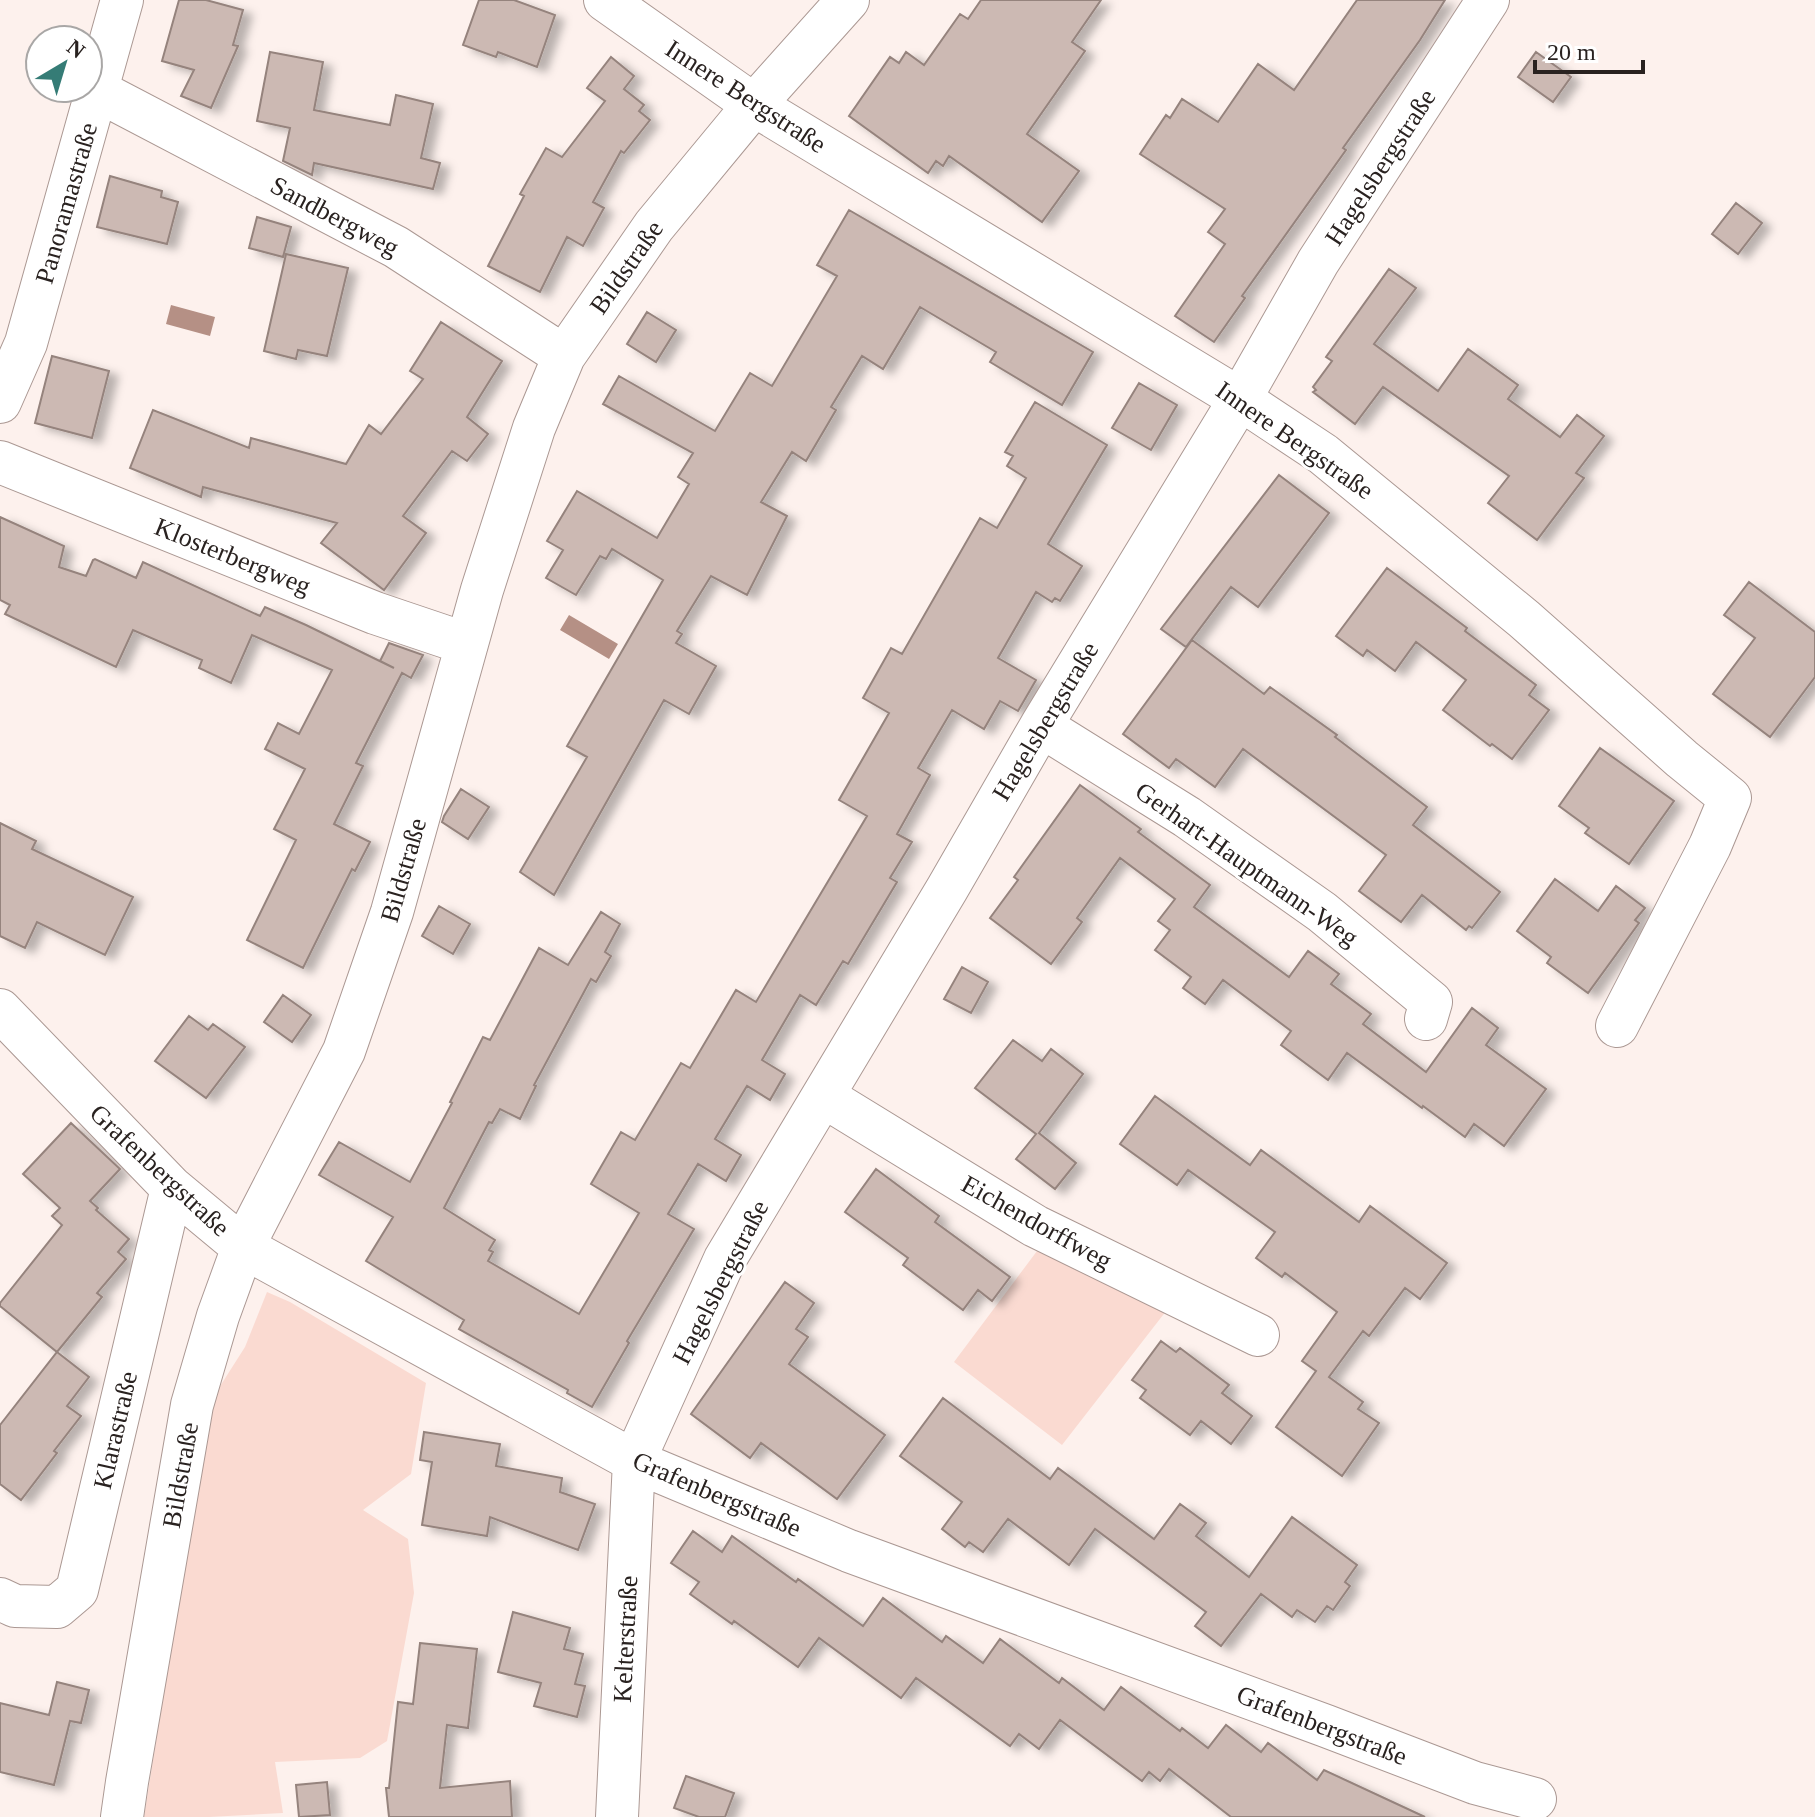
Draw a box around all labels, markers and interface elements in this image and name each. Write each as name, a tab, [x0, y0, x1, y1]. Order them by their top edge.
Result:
north arrow	[24, 24, 104, 104]
scale bar	[1535, 24, 1643, 74]
text: N	[62, 34, 90, 63]
street label: Innere Bergstraße	[660, 34, 831, 159]
text: 20 m	[1547, 39, 1596, 65]
street label: Hagelsbergstraße	[1319, 84, 1442, 251]
street label: Panoramastraße	[30, 119, 103, 287]
street label: Sandbergweg	[266, 171, 404, 262]
street label: Bildstraße	[584, 215, 669, 319]
street label: Innere Bergstraße	[1211, 375, 1379, 505]
street label: Klosterbergweg	[151, 512, 315, 601]
street label: Hagelsbergstraße	[987, 637, 1104, 806]
street label: Gerhart-Hauptmann-Weg	[1130, 777, 1364, 952]
street label: Bildstraße	[375, 815, 432, 926]
street label: Grafenbergstraße	[84, 1098, 235, 1242]
street label: Eichendorffweg	[957, 1169, 1117, 1276]
street label: Hagelsbergstraße	[667, 1195, 774, 1369]
street label: Klarastraße	[88, 1368, 143, 1492]
street label: Bildstraße	[157, 1420, 204, 1530]
street label: Grafenbergstraße	[628, 1446, 805, 1543]
street label: Kelterstraße	[608, 1575, 643, 1703]
street label: Grafenbergstraße	[1233, 1680, 1411, 1771]

